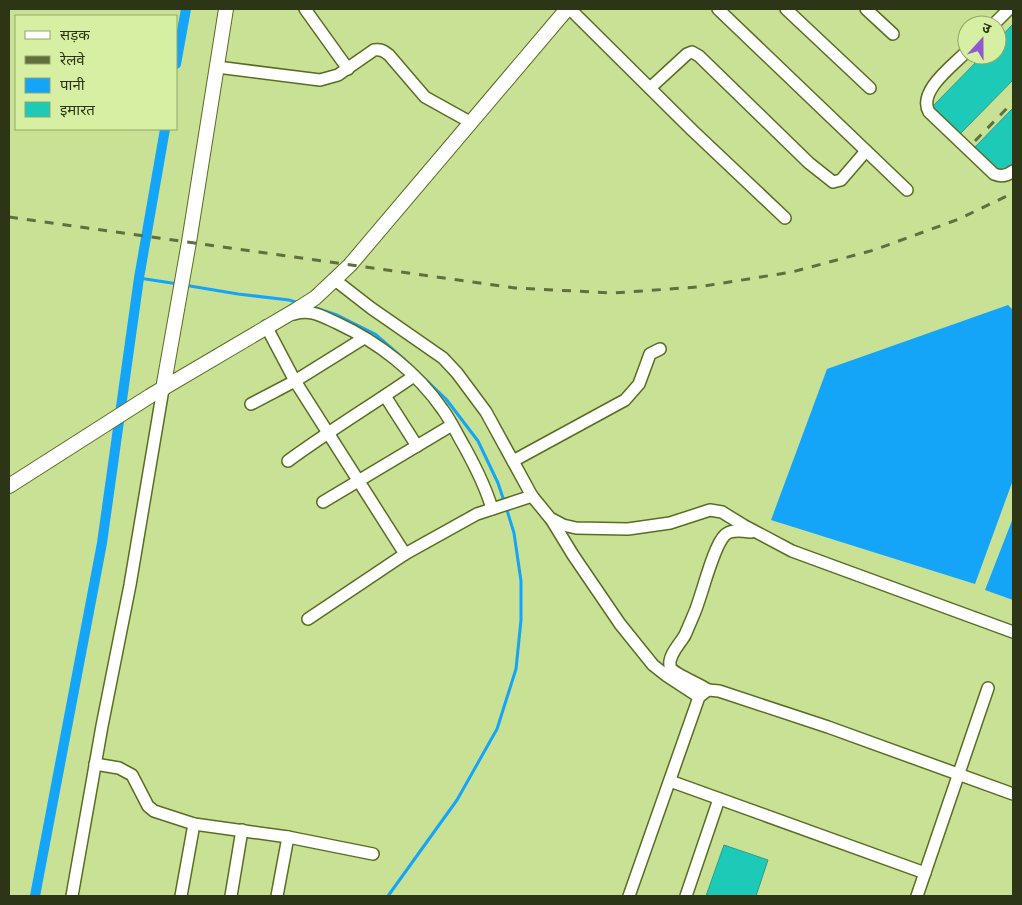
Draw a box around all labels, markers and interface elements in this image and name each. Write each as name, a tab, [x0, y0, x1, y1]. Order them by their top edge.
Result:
legend	[15, 15, 178, 130]
north arrow	[957, 15, 1007, 65]
text: उ	[980, 19, 994, 37]
text: सड़क	[60, 26, 90, 44]
text: रेलवे	[59, 51, 85, 69]
text: पानी	[60, 76, 86, 94]
text: इमारत	[60, 101, 95, 119]

